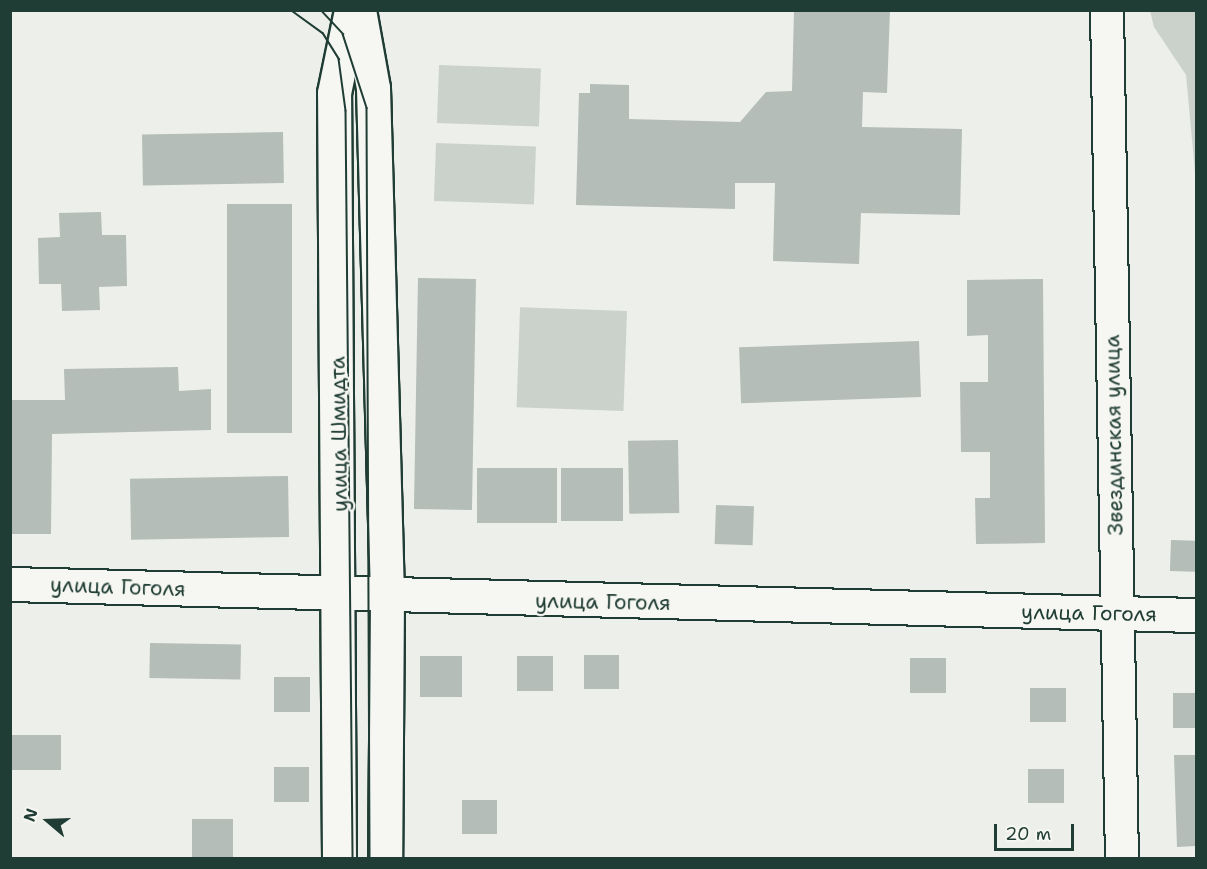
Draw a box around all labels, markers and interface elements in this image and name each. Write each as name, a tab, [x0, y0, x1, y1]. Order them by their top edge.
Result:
street label: Звездинская улица	[1100, 334, 1128, 536]
street label: улица Шмидта	[325, 356, 353, 512]
street label: улица Гоголя	[50, 572, 186, 602]
street label: улица Гоголя	[535, 588, 671, 616]
street label: улица Гоголя	[1021, 599, 1157, 627]
north arrow	[18, 791, 78, 851]
text: N	[19, 806, 43, 824]
scale bar	[997, 812, 1076, 850]
text: 20 m	[1005, 822, 1051, 846]

